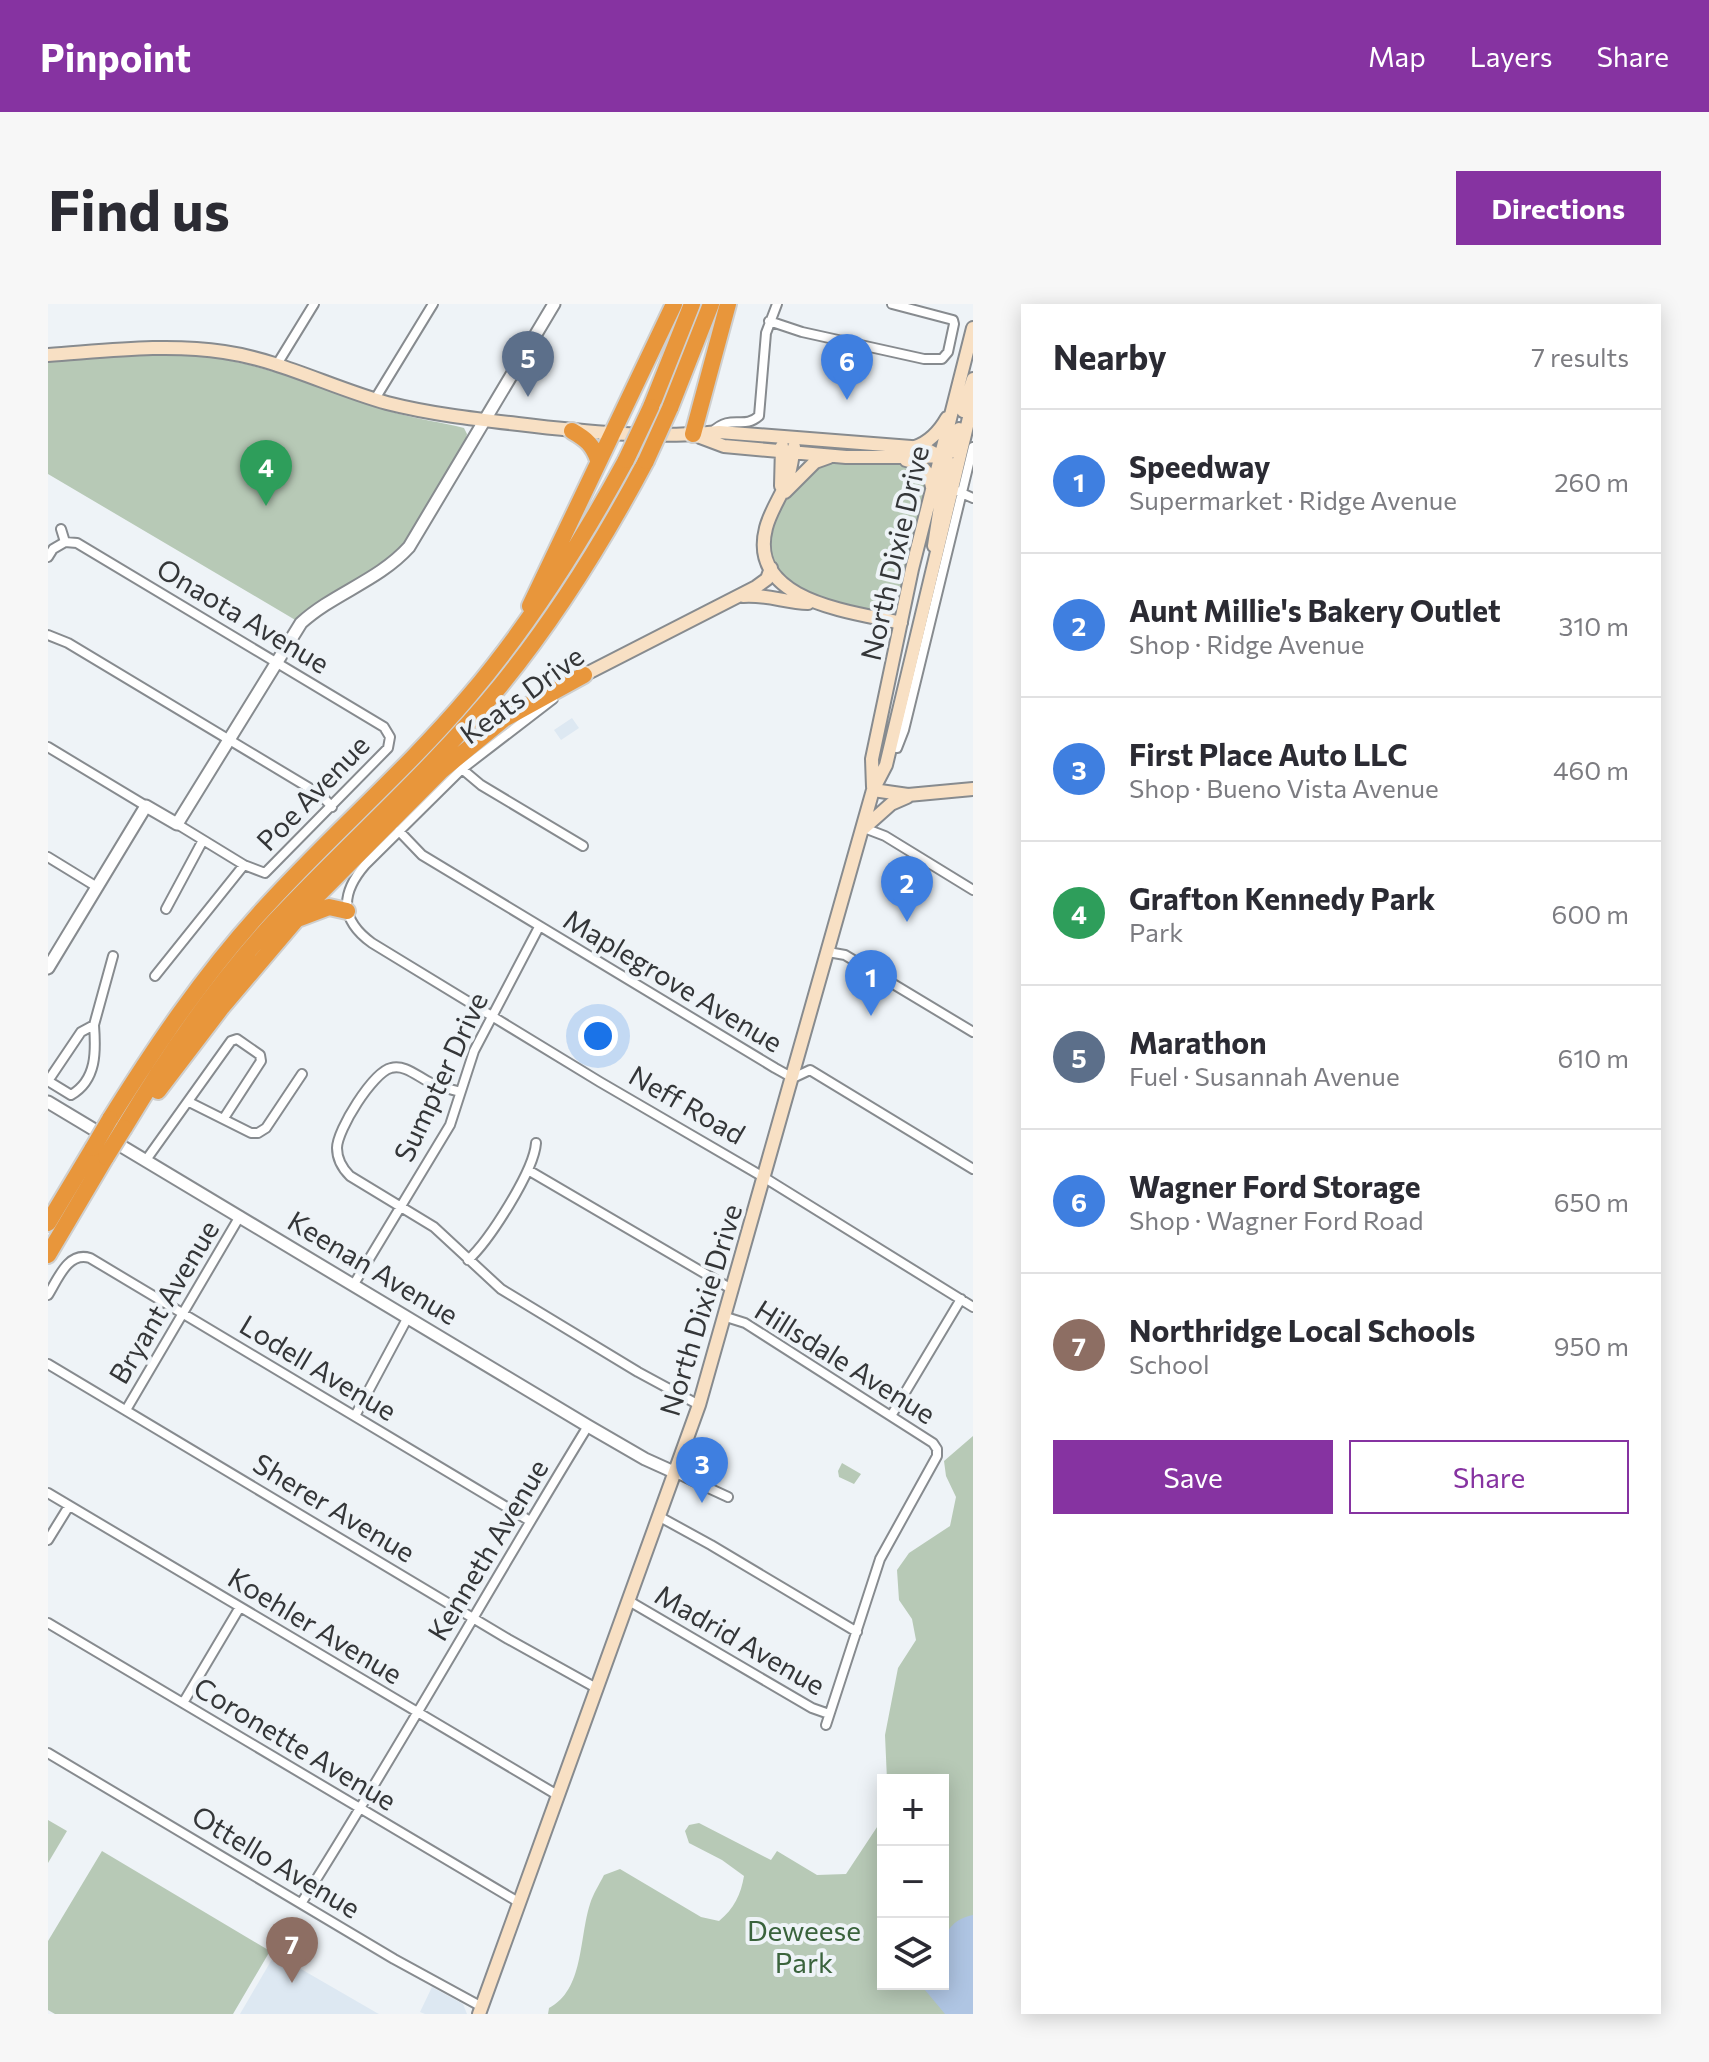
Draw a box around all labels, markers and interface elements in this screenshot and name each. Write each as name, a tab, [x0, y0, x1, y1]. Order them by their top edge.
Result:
text: Pinpoint	[40, 33, 191, 80]
text: Map	[1368, 39, 1426, 73]
text: Layers	[1470, 39, 1552, 73]
text: Share	[1596, 39, 1669, 73]
button: Directions	[1456, 171, 1661, 245]
text: Find us	[48, 174, 230, 243]
pin: 5	[502, 331, 554, 397]
pin: 6	[821, 334, 873, 400]
text: Nearby	[1053, 335, 1167, 377]
text: 7 results	[1531, 341, 1629, 372]
pin: 4	[240, 440, 292, 506]
street label: North Dixie Drive	[853, 442, 935, 664]
text: Speedway	[1129, 447, 1270, 484]
text: 1	[1073, 466, 1085, 497]
text: 260 m	[1554, 466, 1629, 497]
text: Supermarket · Ridge Avenue	[1129, 484, 1457, 515]
street label: Onaota Avenue	[151, 550, 336, 680]
text: Aunt Millie's Bakery Outlet	[1129, 591, 1501, 628]
text: 2	[1072, 610, 1086, 641]
text: 310 m	[1558, 610, 1629, 641]
text: Shop · Ridge Avenue	[1129, 628, 1364, 659]
street label: Keats Drive	[453, 638, 590, 750]
street label: Poe Avenue	[249, 728, 376, 857]
text: First Place Auto LLC	[1129, 735, 1408, 772]
text: 3	[1071, 754, 1087, 785]
text: 460 m	[1553, 754, 1629, 785]
text: Shop · Bueno Vista Avenue	[1129, 772, 1439, 803]
pin: 2	[881, 856, 933, 922]
text: Grafton Kennedy Park	[1129, 879, 1435, 916]
text: 4	[1071, 898, 1087, 929]
text: 600 m	[1552, 898, 1629, 929]
street label: Maplegrove Avenue	[558, 901, 789, 1059]
text: Park	[1129, 916, 1183, 947]
pin: 1	[845, 950, 897, 1016]
street label: Sumpter Drive	[386, 986, 494, 1167]
your location	[578, 1016, 618, 1056]
text: Marathon	[1129, 1023, 1267, 1060]
text: 5	[1071, 1042, 1087, 1073]
text: 610 m	[1557, 1042, 1629, 1073]
street label: Neff Road	[624, 1057, 751, 1151]
text: Fuel · Susannah Avenue	[1129, 1060, 1400, 1091]
text: Wagner Ford Storage	[1129, 1167, 1420, 1204]
text: 6	[1071, 1186, 1087, 1217]
text: 650 m	[1554, 1186, 1629, 1217]
street label: North Dixie Drive	[652, 1200, 748, 1420]
street label: Keenan Avenue	[282, 1203, 465, 1331]
text: Shop · Wagner Ford Road	[1129, 1204, 1424, 1235]
street label: Bryant Avenue	[101, 1214, 225, 1389]
street label: Hillsdale Avenue	[749, 1292, 942, 1430]
street label: Lodell Avenue	[234, 1307, 403, 1427]
text: Northridge Local Schools	[1129, 1311, 1475, 1348]
text: 7	[1072, 1330, 1086, 1361]
text: 950 m	[1554, 1330, 1629, 1361]
text: School	[1129, 1348, 1210, 1379]
pin: 3	[676, 1437, 728, 1503]
button: Save	[1053, 1440, 1333, 1514]
button: Share	[1349, 1440, 1629, 1514]
street label: Sherer Avenue	[247, 1446, 422, 1569]
street label: Kenneth Avenue	[420, 1453, 555, 1646]
street label: Koehler Avenue	[222, 1560, 409, 1690]
street label: Madrid Avenue	[649, 1577, 832, 1702]
street label: Coronette Avenue	[188, 1669, 403, 1817]
map controls	[877, 1774, 949, 1990]
button: +	[877, 1774, 949, 1846]
street label: Ottello Avenue	[186, 1798, 367, 1925]
button: −	[877, 1846, 949, 1918]
park label: Deweese Park	[747, 1913, 861, 1979]
pin: 7	[266, 1917, 318, 1983]
button: layers	[877, 1918, 949, 1990]

